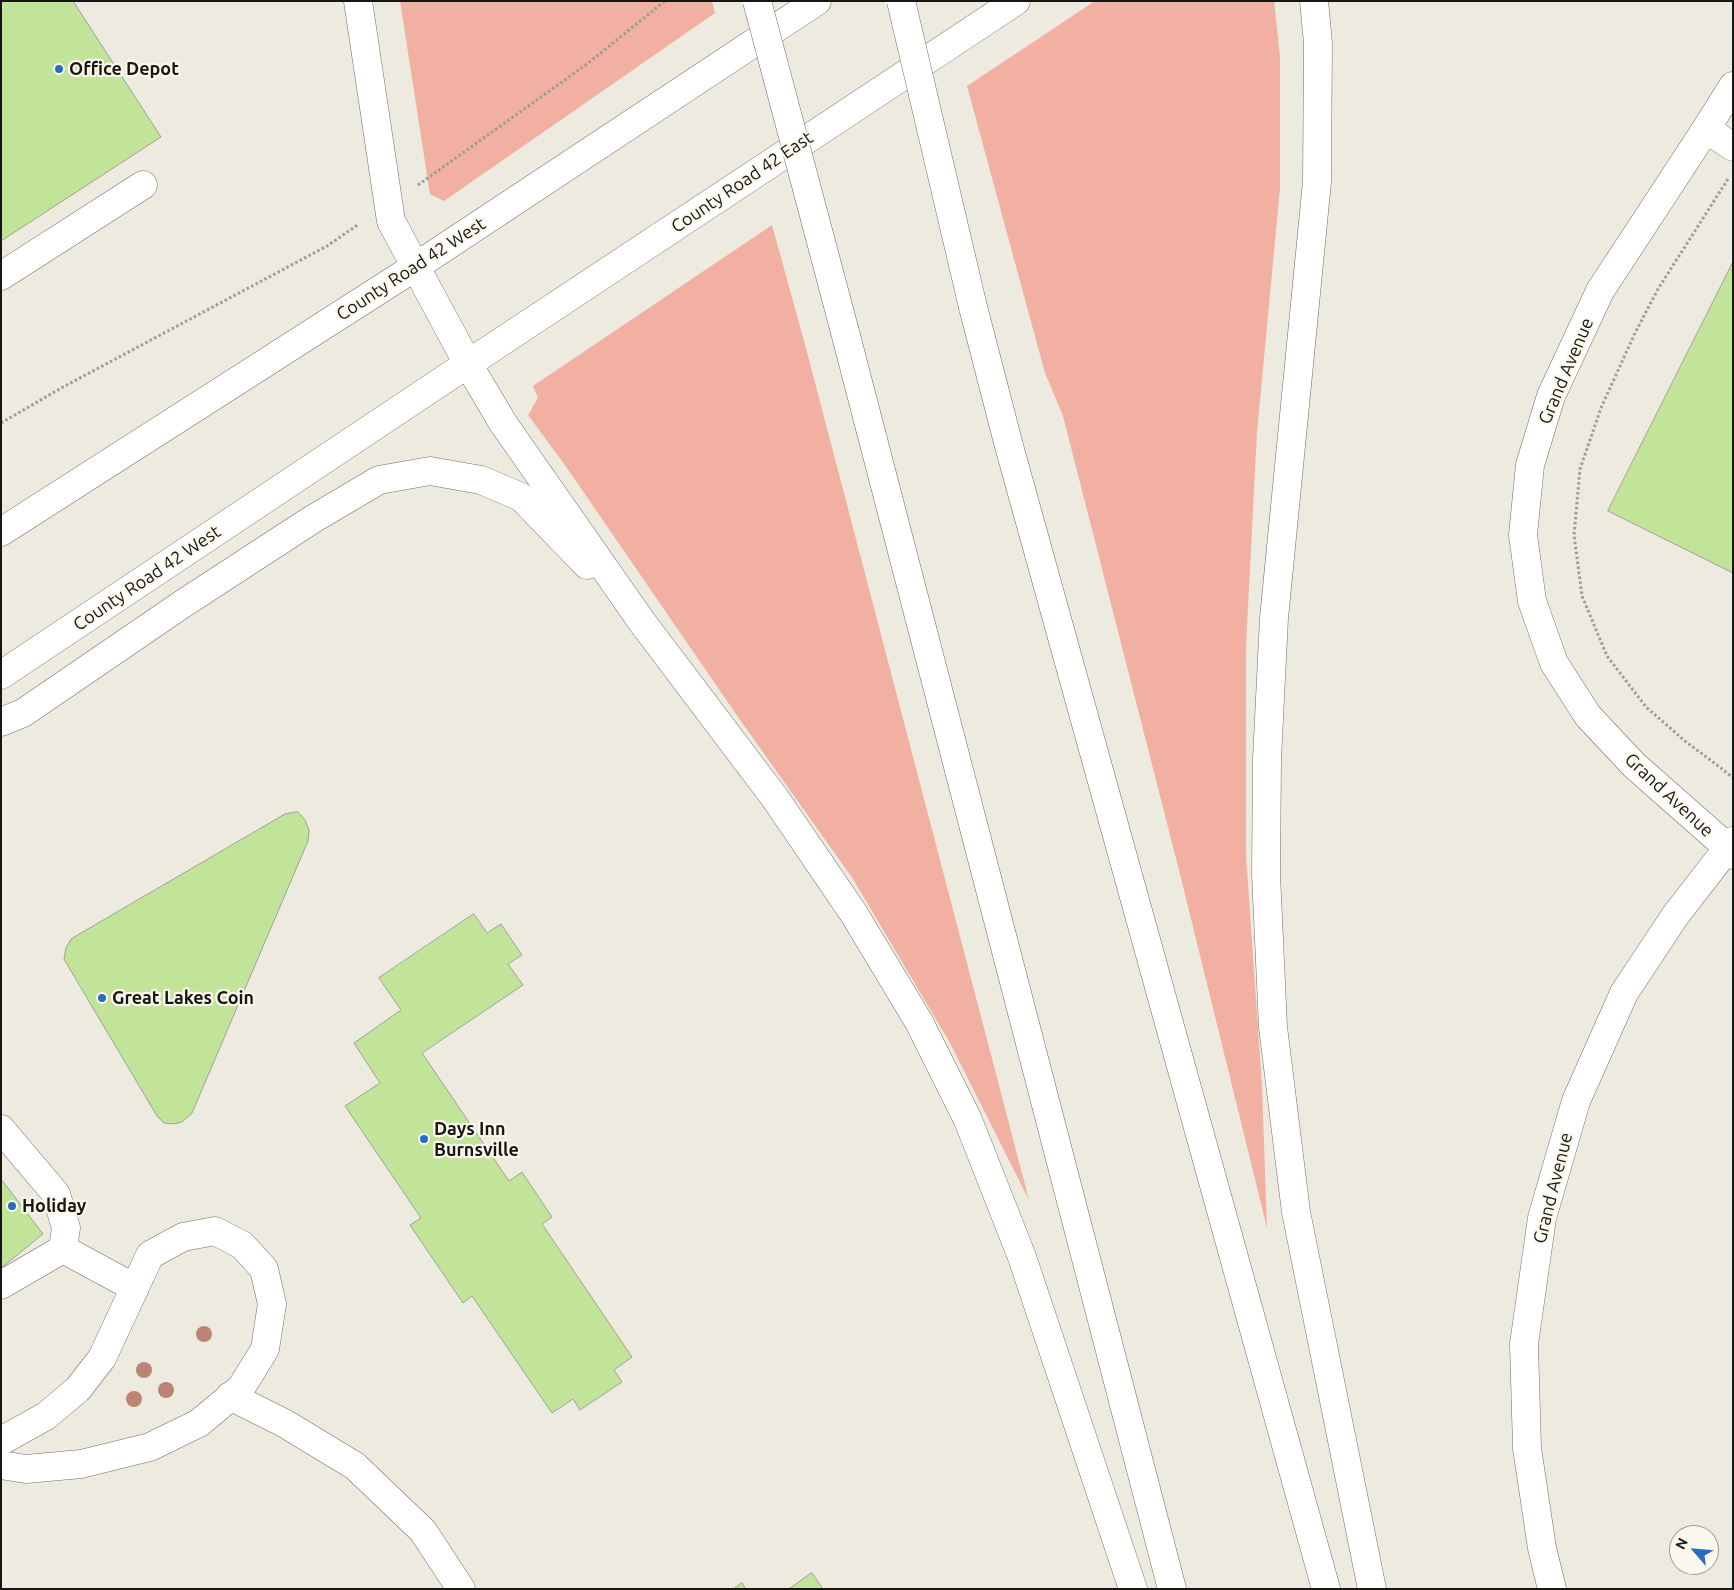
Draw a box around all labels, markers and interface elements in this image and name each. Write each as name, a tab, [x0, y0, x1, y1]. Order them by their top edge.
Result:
place label: Office Depot	[69, 58, 179, 80]
marker: Office Depot	[53, 63, 65, 75]
street label: County Road 42 East	[667, 127, 817, 237]
street label: County Road 42 West	[332, 213, 490, 325]
street label: Grand Avenue	[1534, 315, 1598, 427]
street label: County Road 42 West	[69, 521, 225, 635]
street label: Grand Avenue	[1620, 748, 1718, 842]
place label: Great Lakes Coin	[112, 987, 254, 1009]
marker: Great Lakes Coin	[96, 992, 108, 1004]
place label: Days Inn Burnsville	[434, 1118, 519, 1160]
street label: Grand Avenue	[1529, 1130, 1577, 1246]
marker: Days Inn Burnsville	[418, 1133, 430, 1145]
place label: Holiday	[22, 1195, 86, 1217]
marker: Holiday	[6, 1200, 18, 1212]
north arrow	[1669, 1525, 1719, 1575]
text: N	[1672, 1535, 1691, 1552]

